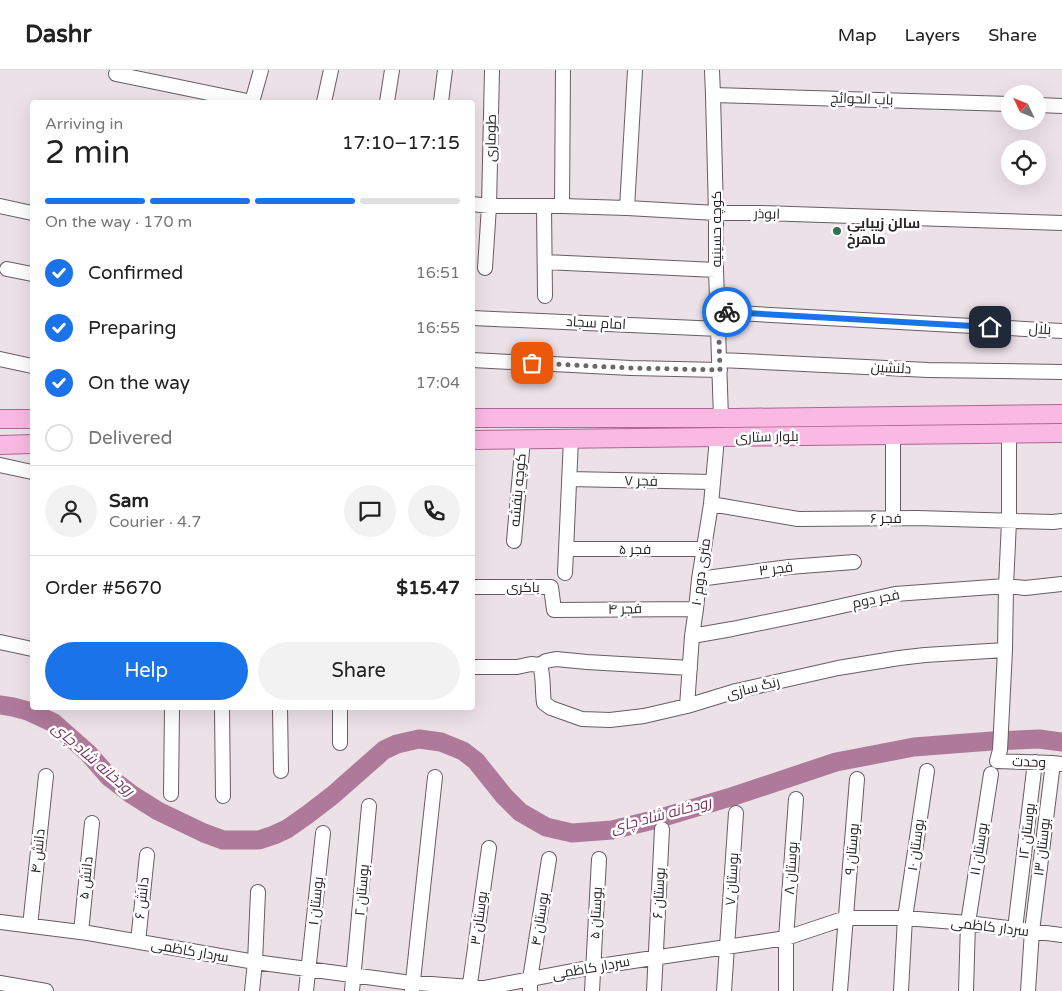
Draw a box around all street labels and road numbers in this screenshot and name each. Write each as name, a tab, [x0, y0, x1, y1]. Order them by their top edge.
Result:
street label: باب الحوائج	[830, 89, 894, 109]
street label: طوماری	[482, 114, 500, 162]
street label: کوچه حسینیه	[708, 191, 726, 267]
street label: ابوذر	[753, 205, 780, 223]
street label: امام سجاد	[565, 313, 627, 334]
street label: بلال	[1028, 320, 1052, 338]
street label: دلنشین	[870, 358, 912, 378]
street label: بلوار ستاری	[735, 428, 799, 446]
street label: کوچه بنفشه	[506, 453, 531, 527]
street label: فجر ۷	[624, 472, 658, 490]
street label: فجر ۶	[870, 510, 902, 527]
street label: ۱۰ متری دوم	[688, 537, 715, 607]
street label: فجر ۵	[619, 541, 651, 558]
street label: فجر ۳	[758, 558, 794, 580]
street label: باکری	[506, 579, 540, 596]
street label: فجر دوم	[851, 586, 901, 613]
street label: فجر ۴	[608, 600, 642, 618]
street label: رنگ سازی	[725, 673, 781, 703]
street label: وحدت	[1012, 753, 1046, 771]
street label: بوستان ۱۲	[1015, 802, 1039, 860]
street label: بوستان ۱۳	[1030, 817, 1054, 877]
street label: بوستان ۱۰	[904, 818, 928, 872]
street label: بوستان ۱۱	[966, 821, 992, 877]
street label: بوستان ۹	[841, 822, 863, 876]
street label: دانش ۴	[27, 828, 49, 874]
street label: بوستان ۸	[781, 841, 801, 895]
street label: بوستان ۷	[722, 852, 742, 906]
street label: دانش ۵	[75, 856, 97, 900]
street label: بوستان ۲	[351, 863, 373, 917]
street label: بوستان ۶	[649, 867, 669, 919]
street label: دانش ۶	[131, 876, 153, 920]
street label: بوستان ۱	[305, 876, 327, 926]
street label: بوستان ۵	[586, 886, 606, 940]
street label: بوستان ۳	[467, 890, 491, 946]
street label: بوستان ۴	[527, 891, 553, 947]
street label: سردار کاظمی	[950, 914, 1030, 940]
street label: سردار کاظمی	[150, 936, 230, 966]
street label: سردار کاظمی	[551, 953, 631, 983]

